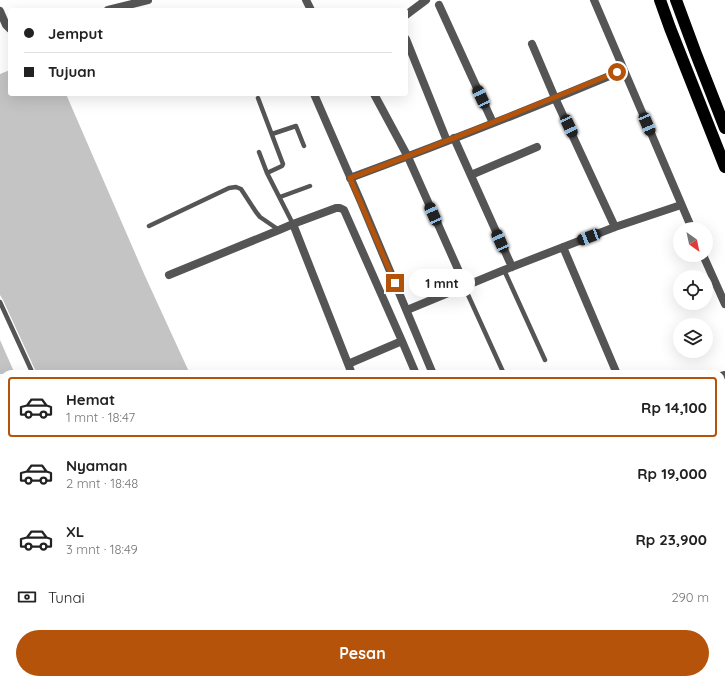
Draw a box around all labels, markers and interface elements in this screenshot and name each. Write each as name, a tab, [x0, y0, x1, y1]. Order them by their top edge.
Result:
text: Jemput	[48, 24, 103, 43]
text: Tujuan	[48, 62, 96, 81]
route start	[608, 63, 626, 81]
car	[470, 84, 492, 110]
car	[637, 111, 657, 137]
car	[558, 113, 580, 139]
car	[423, 201, 443, 227]
north arrow	[673, 222, 713, 262]
map controls	[673, 222, 713, 358]
car	[576, 227, 602, 247]
car	[490, 228, 510, 254]
callout: 1 mnt	[409, 269, 475, 297]
button: locate	[673, 270, 713, 310]
route end	[386, 274, 404, 292]
text: 1 mnt	[425, 275, 459, 291]
button: layers	[673, 318, 713, 358]
icon: car	[18, 389, 54, 425]
text: Hemat	[66, 390, 115, 409]
text: Rp 14,100	[641, 398, 707, 417]
text: 1 mnt · 18:47	[66, 409, 135, 425]
icon: car	[18, 455, 54, 491]
text: Nyaman	[66, 456, 127, 475]
text: Rp 19,000	[637, 464, 707, 483]
text: 2 mnt · 18:48	[66, 475, 138, 491]
icon: car	[18, 521, 54, 557]
text: XL	[66, 522, 84, 541]
text: Rp 23,900	[635, 530, 707, 549]
text: 3 mnt · 18:49	[66, 541, 138, 557]
icon: cash	[16, 586, 38, 608]
text: Tunai	[48, 588, 85, 607]
text: 290 m	[671, 589, 709, 605]
button: Pesan	[16, 630, 709, 676]

